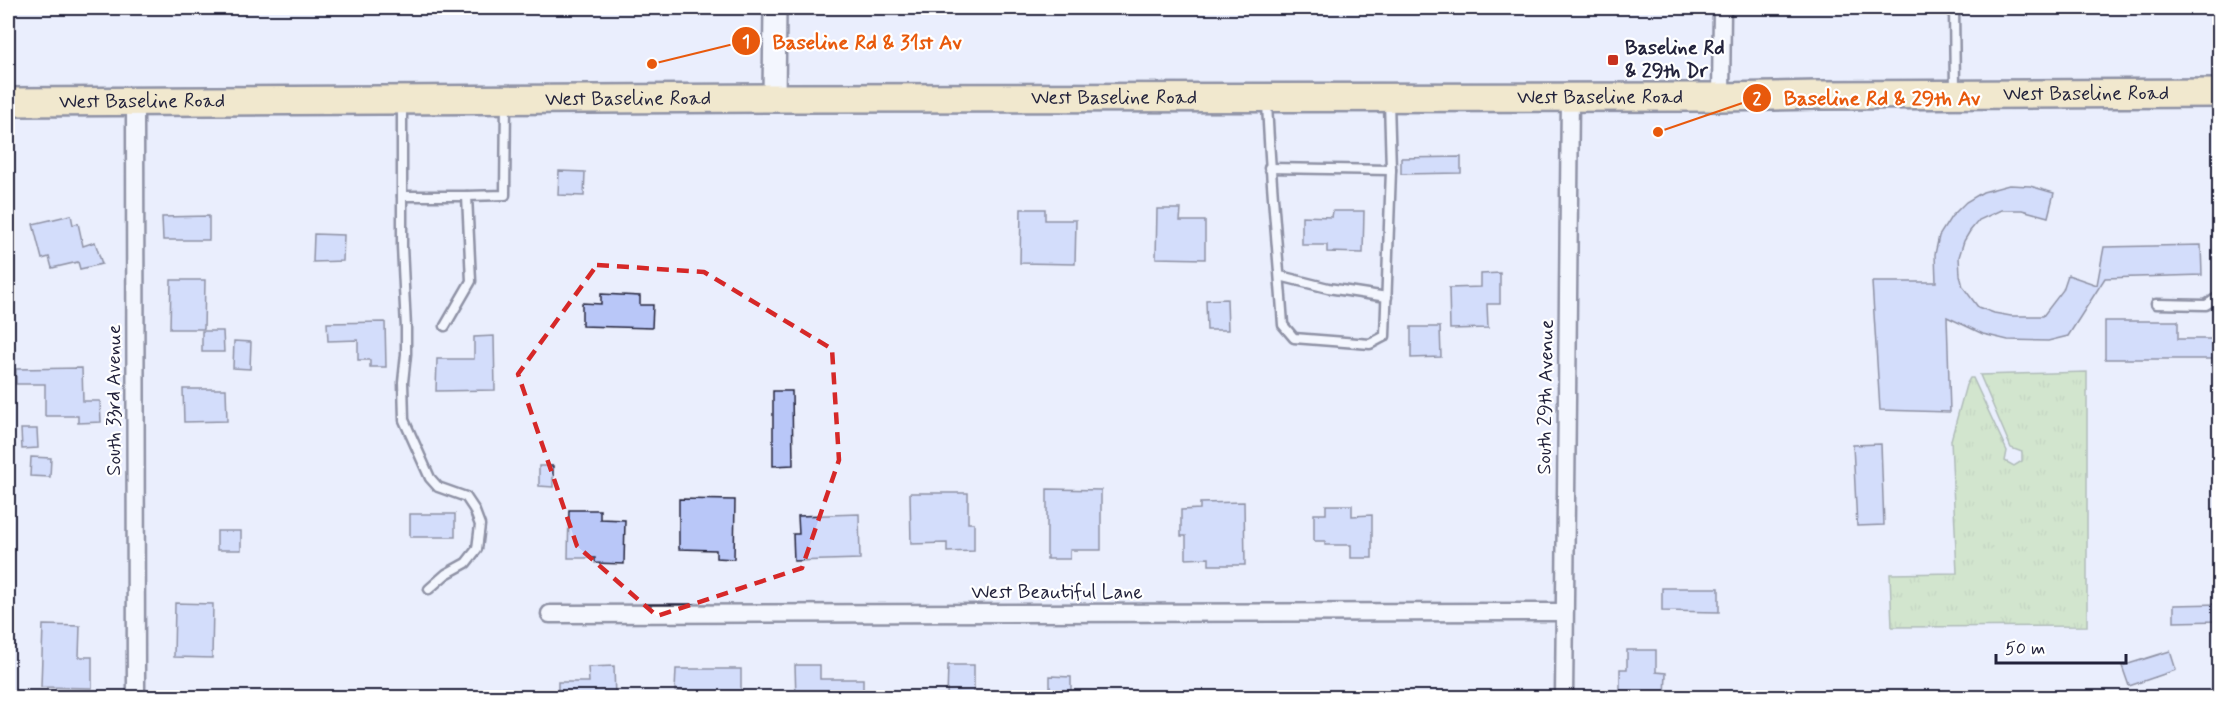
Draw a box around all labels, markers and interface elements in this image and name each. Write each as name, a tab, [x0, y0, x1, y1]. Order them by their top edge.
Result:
callout: Baseline Rd & 31st Av	[731, 22, 974, 61]
text: Baseline Rd & 31st Av	[772, 29, 962, 57]
text: 1	[742, 30, 750, 54]
place label: Baseline Rd & 29th Dr	[1625, 35, 1725, 85]
marker: Baseline Rd & 29th Dr	[1606, 53, 1620, 67]
callout: Baseline Rd & 29th Av	[1742, 79, 1993, 118]
street label: West Baseline Road	[2003, 80, 2169, 108]
street label: West Baseline Road	[1031, 84, 1197, 111]
street label: West Baseline Road	[1517, 84, 1683, 111]
street label: West Baseline Road	[545, 85, 711, 113]
text: Baseline Rd & 29th Av	[1784, 85, 1981, 113]
street label: West Baseline Road	[59, 87, 225, 115]
text: 2	[1753, 87, 1762, 111]
street label: South 29th Avenue	[1531, 319, 1561, 475]
street label: South 33rd Avenue	[101, 324, 128, 476]
street label: West Beautiful Lane	[971, 579, 1143, 606]
scale bar	[1996, 627, 2126, 665]
text: 50 m	[2005, 637, 2045, 661]

